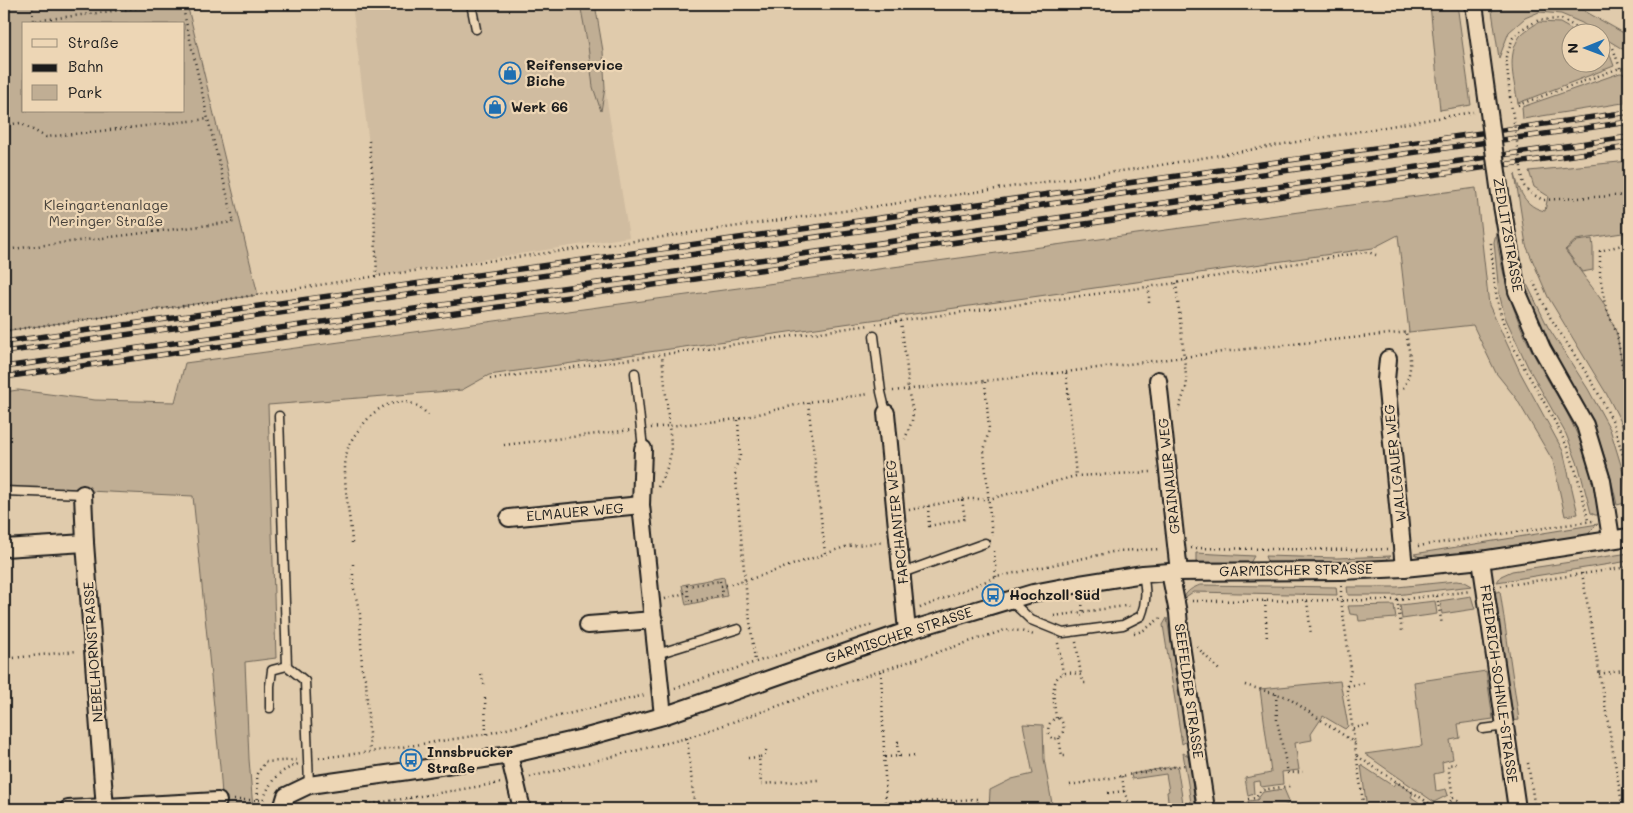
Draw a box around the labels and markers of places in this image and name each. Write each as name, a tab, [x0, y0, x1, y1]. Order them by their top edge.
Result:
place label: Reifenservice Biche	[526, 55, 623, 90]
shop icon: Reifenservice Biche	[498, 61, 522, 85]
shop icon: Werk 66	[483, 95, 507, 119]
place label: Werk 66	[511, 97, 568, 116]
bus stop icon: Hochzoll Süd	[981, 583, 1005, 607]
place label: Hochzoll Süd	[1009, 585, 1100, 604]
place label: Innsbrucker Straße	[427, 742, 513, 777]
bus stop icon: Innsbrucker Straße	[399, 748, 423, 772]

